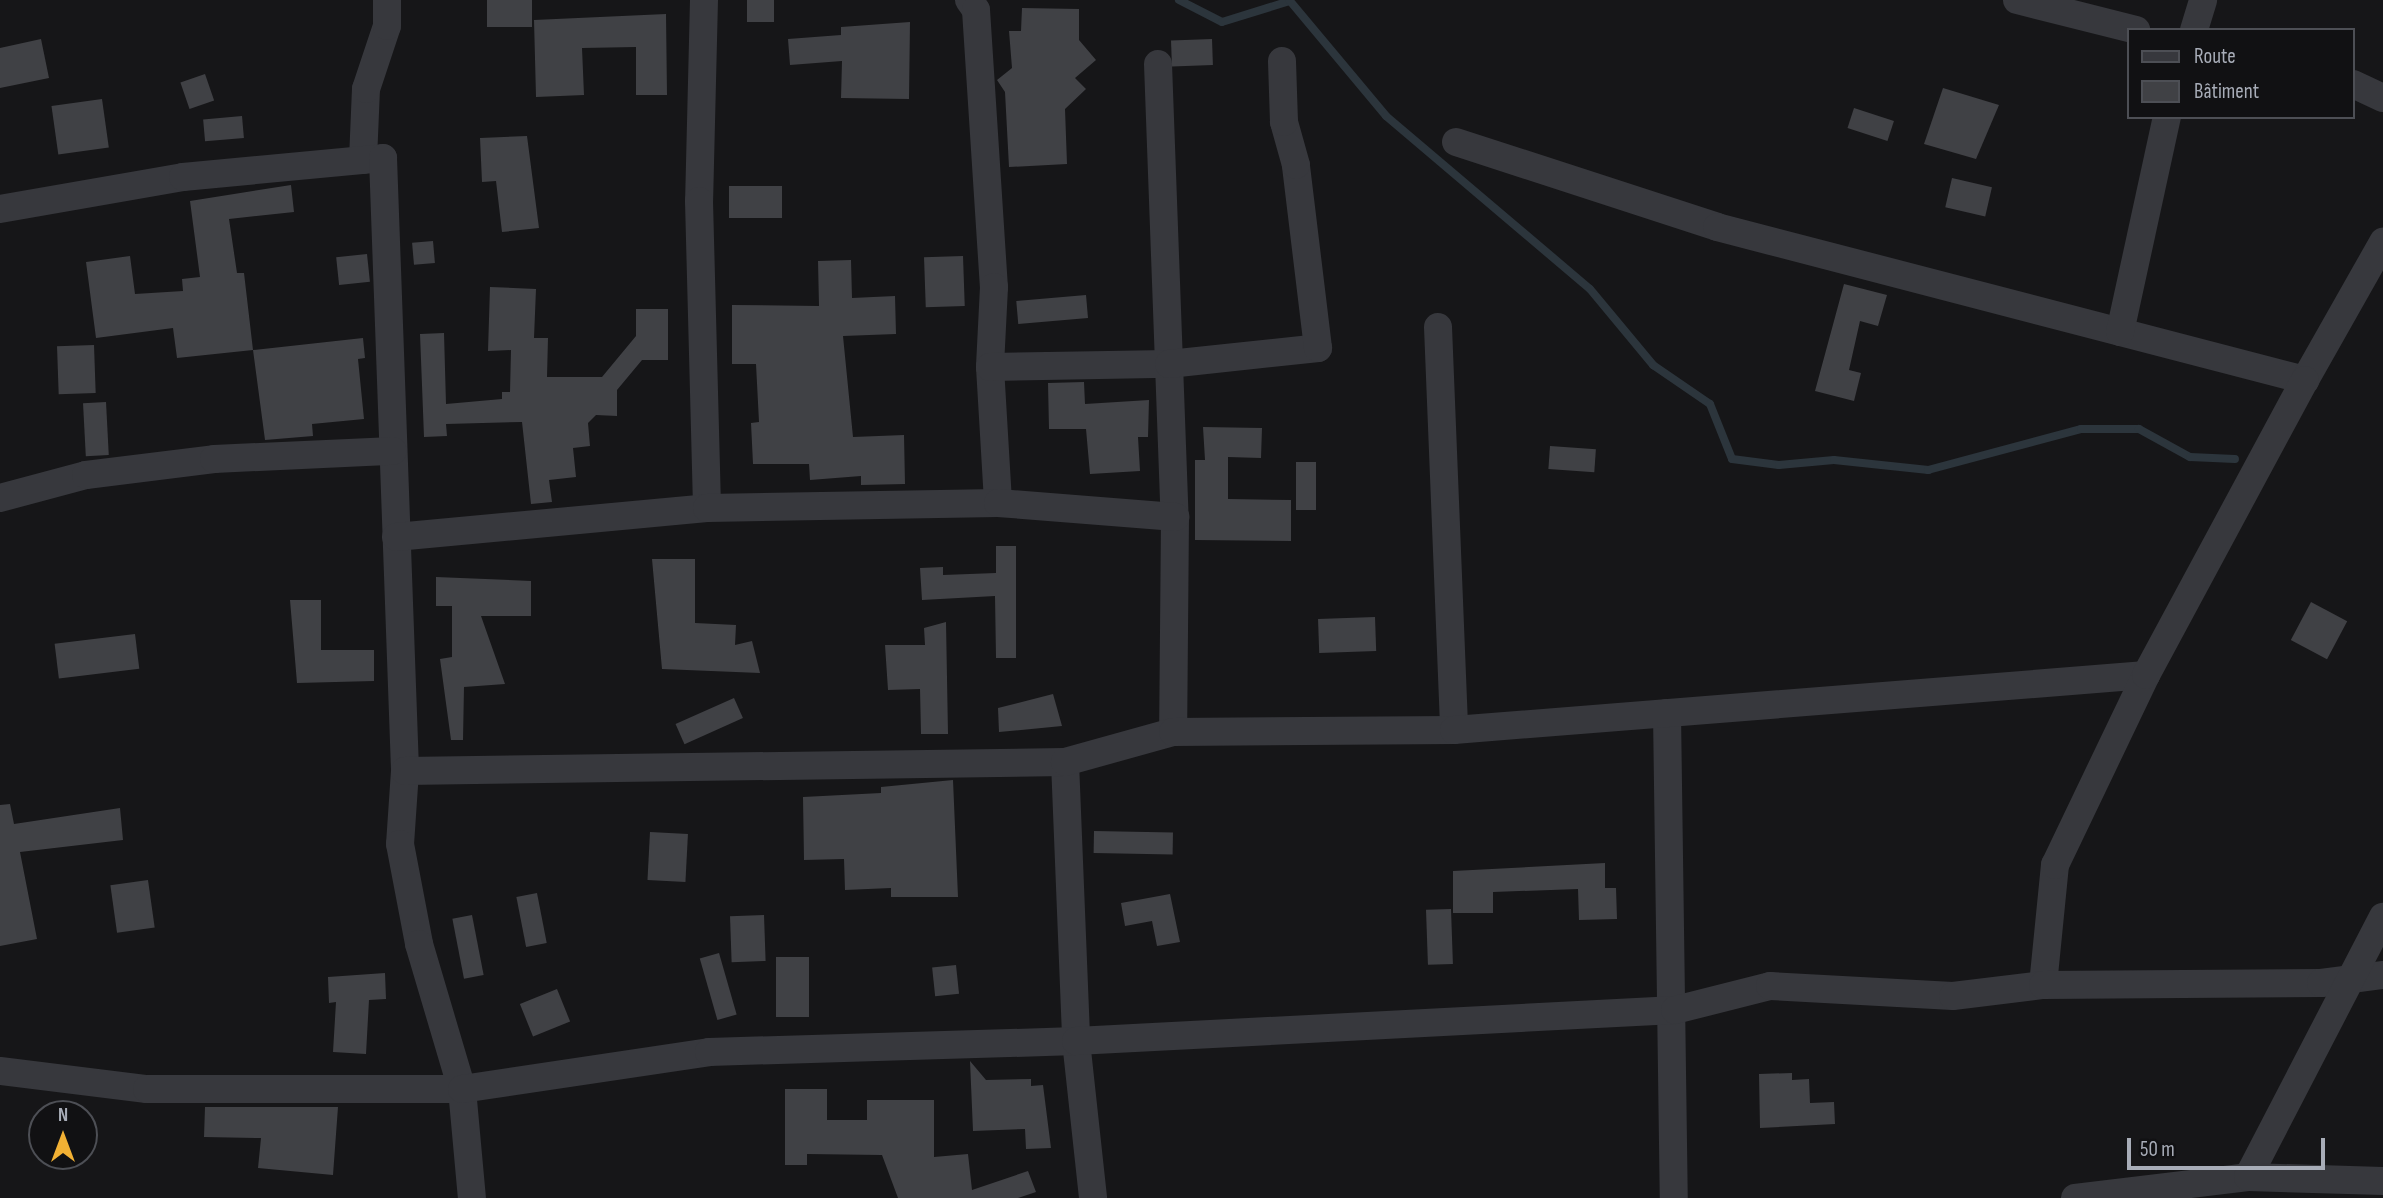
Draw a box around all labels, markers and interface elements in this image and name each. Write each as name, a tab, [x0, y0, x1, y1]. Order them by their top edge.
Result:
legend	[2128, 28, 2355, 119]
text: Route	[2194, 44, 2236, 69]
text: Bâtiment	[2194, 79, 2259, 104]
north arrow	[28, 1100, 98, 1170]
text: N	[58, 1104, 68, 1127]
scale bar	[2131, 1124, 2329, 1168]
text: 50 m	[2140, 1137, 2175, 1162]

